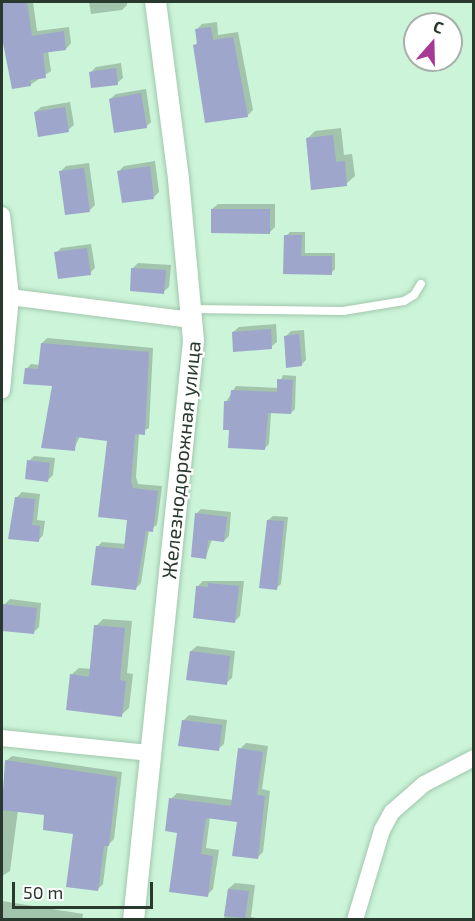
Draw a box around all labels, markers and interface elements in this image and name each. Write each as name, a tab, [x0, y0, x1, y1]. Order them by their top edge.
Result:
north arrow	[403, 12, 463, 72]
text: С	[431, 16, 446, 37]
street label: Железнодорожная улица	[157, 340, 205, 580]
scale bar	[15, 870, 156, 908]
text: 50 m	[23, 881, 63, 903]

